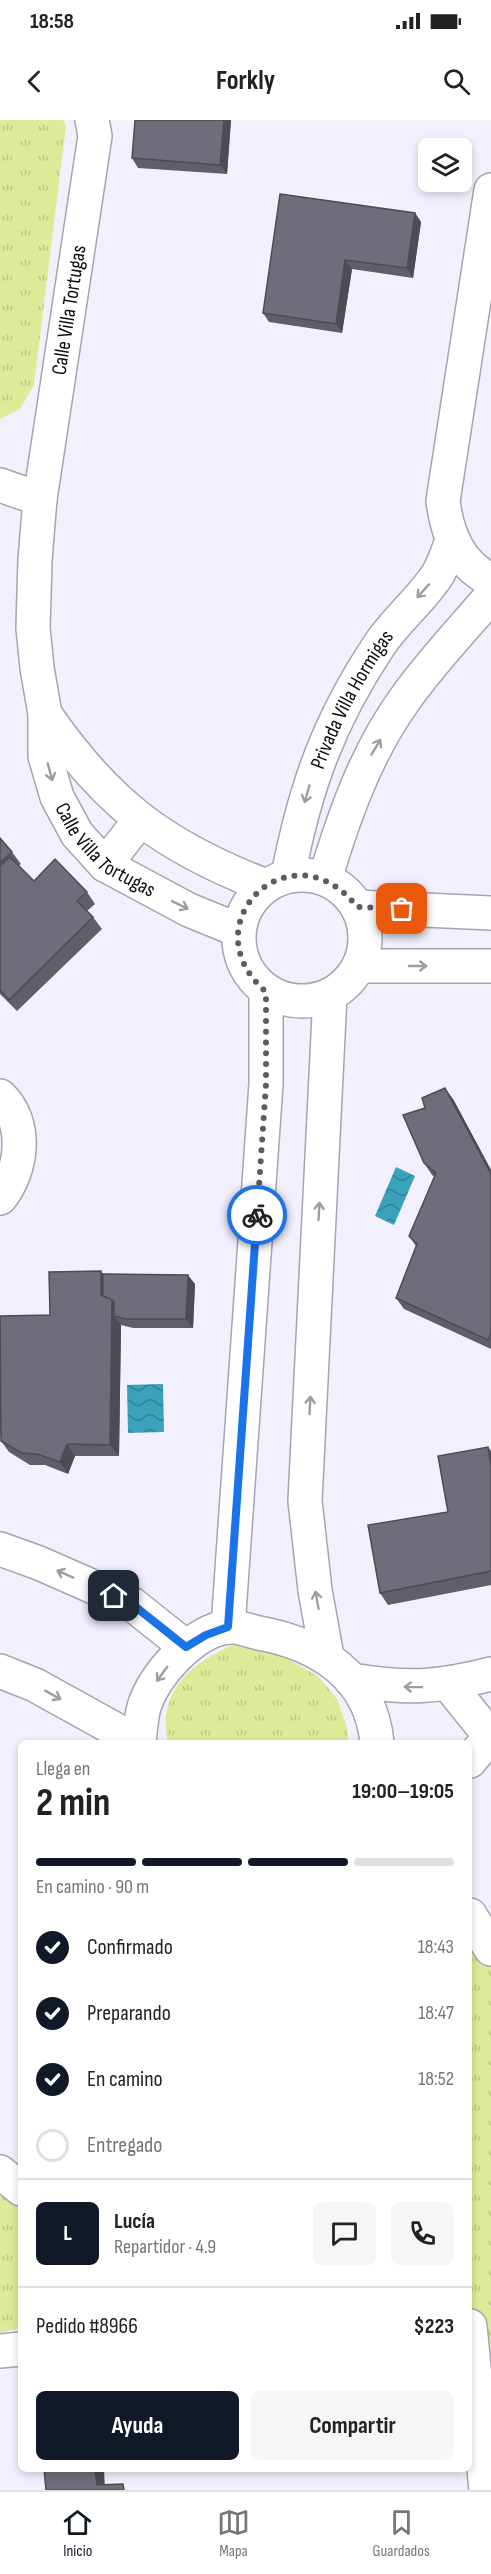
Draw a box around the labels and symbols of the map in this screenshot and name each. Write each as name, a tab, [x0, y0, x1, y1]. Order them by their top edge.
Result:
street label: Calle Villa Tortugas	[46, 243, 92, 377]
one-way arrow	[417, 582, 431, 598]
street label: Privada Villa Hormigas	[305, 625, 399, 772]
one-way arrow	[370, 739, 382, 756]
one-way arrow	[45, 762, 56, 781]
one-way arrow	[301, 784, 312, 803]
street label: Calle Villa Tortugas	[50, 798, 160, 902]
pin	[376, 883, 427, 934]
one-way arrow	[170, 900, 188, 912]
one-way arrow	[407, 960, 427, 972]
courier	[227, 1185, 287, 1245]
one-way arrow	[314, 1201, 325, 1221]
one-way arrow	[304, 1396, 315, 1416]
one-way arrow	[57, 1568, 75, 1580]
pin	[88, 1570, 139, 1621]
one-way arrow	[311, 1590, 322, 1610]
one-way arrow	[156, 1666, 169, 1682]
one-way arrow	[403, 1681, 423, 1692]
one-way arrow	[44, 1689, 61, 1701]

